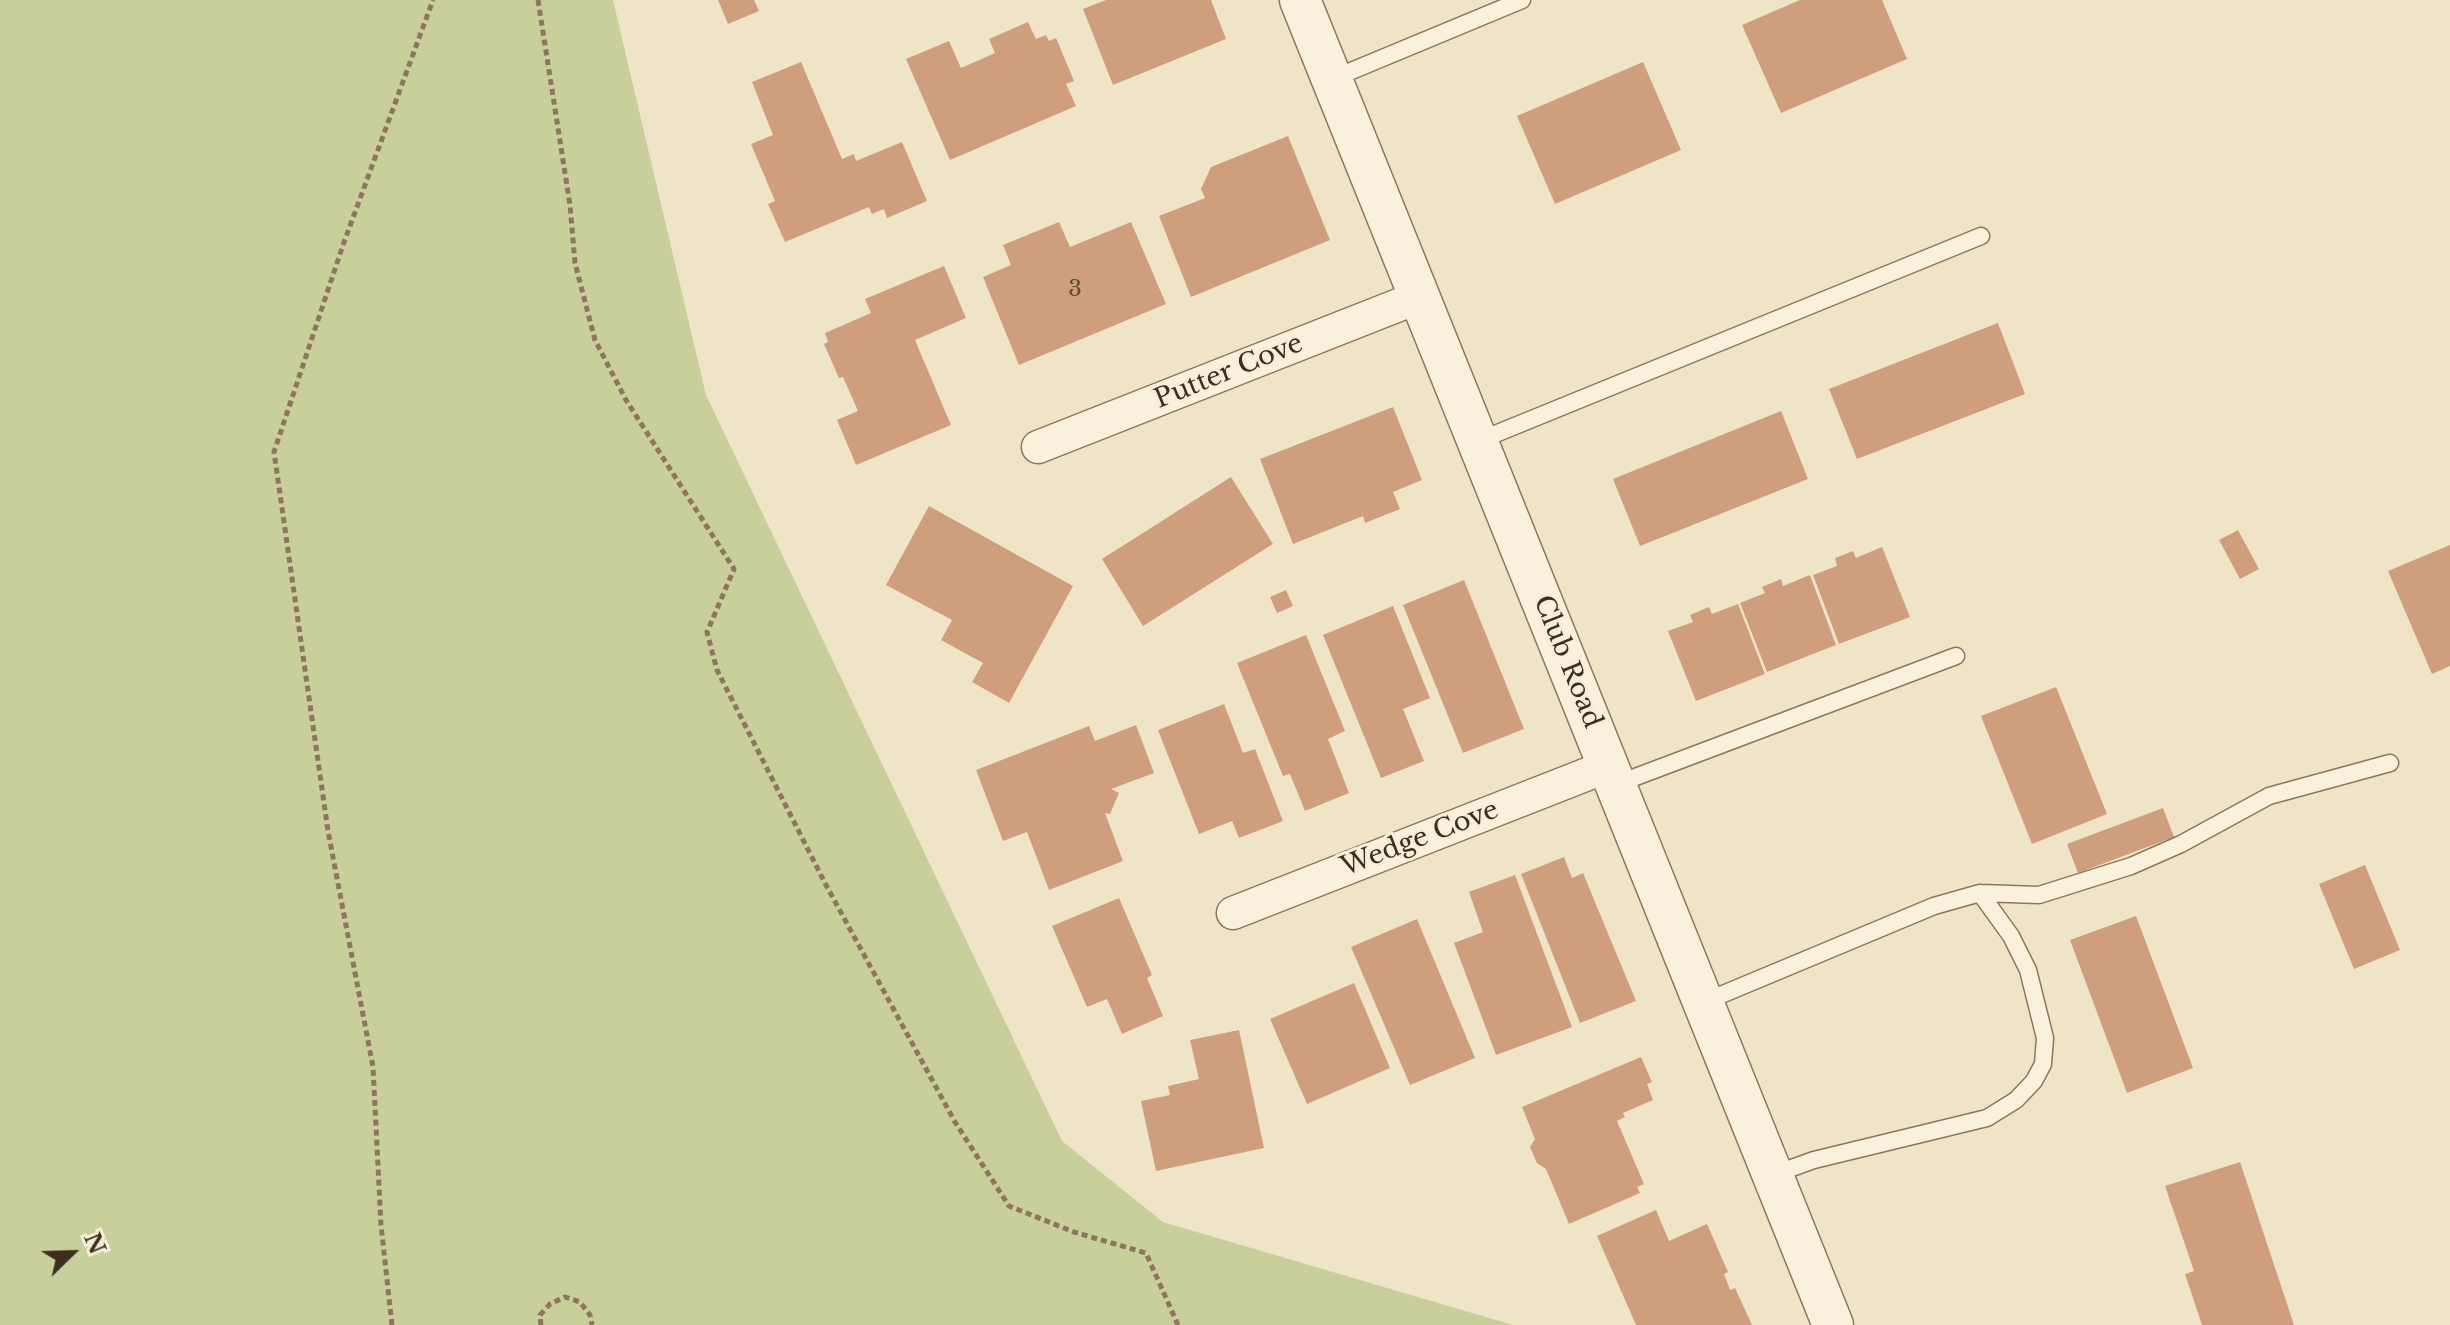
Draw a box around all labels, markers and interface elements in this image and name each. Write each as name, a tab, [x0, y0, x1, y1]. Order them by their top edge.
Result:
house number: 3	[1068, 277, 1082, 303]
street label: Putter Cove	[1150, 328, 1308, 416]
street label: Club Road	[1526, 591, 1608, 733]
street label: Wedge Cove	[1337, 795, 1503, 883]
north arrow	[32, 1213, 112, 1293]
text: N	[78, 1229, 111, 1258]

